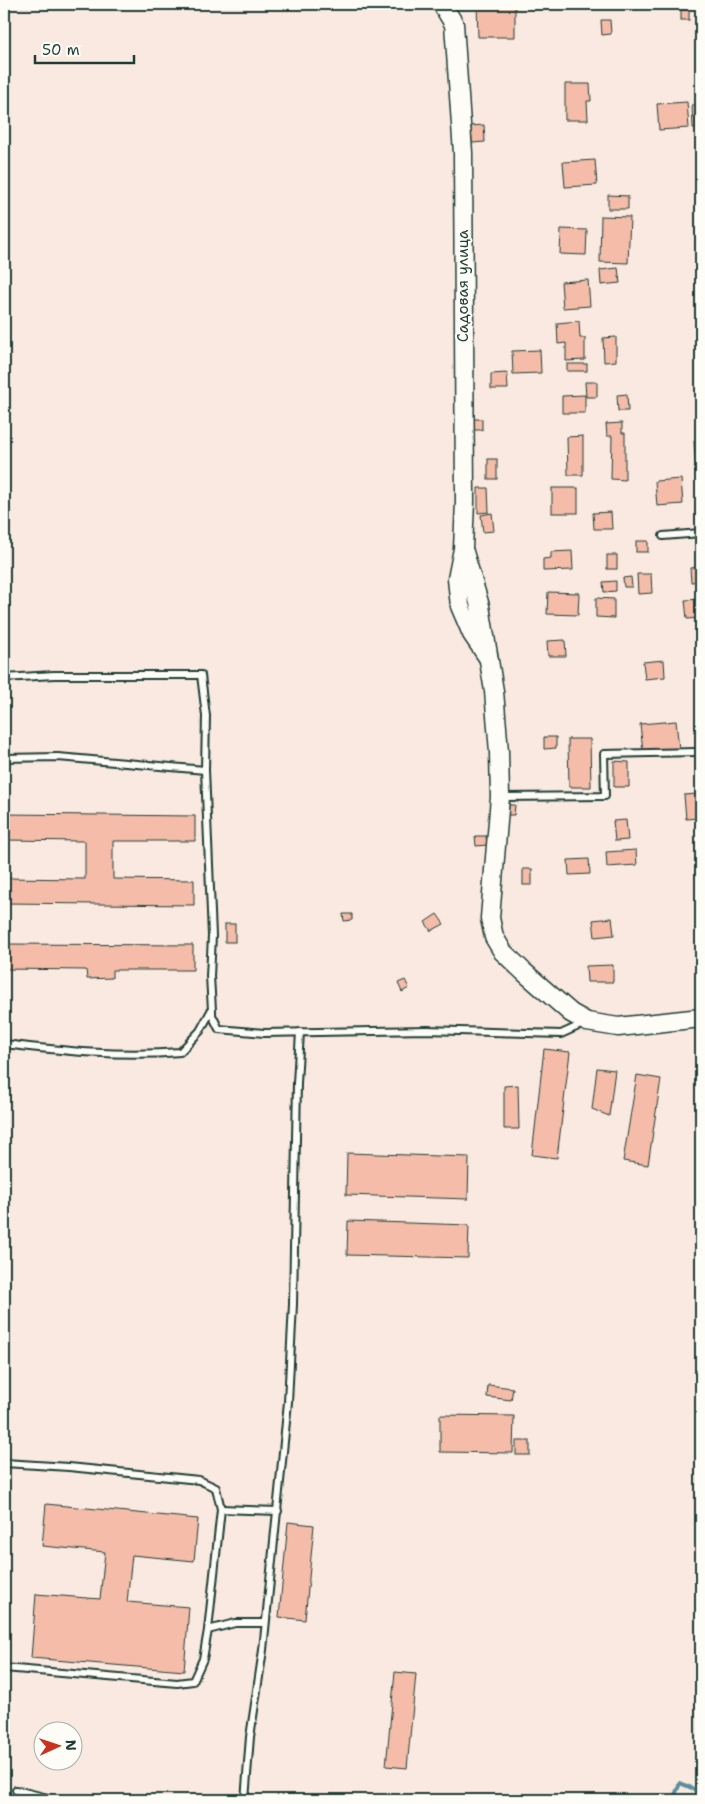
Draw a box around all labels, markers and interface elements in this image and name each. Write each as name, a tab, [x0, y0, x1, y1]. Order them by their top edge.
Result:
scale bar	[35, 32, 134, 64]
text: 50 m	[42, 40, 80, 60]
street label: Садовая улица	[453, 229, 473, 342]
north arrow	[32, 1722, 82, 1772]
text: N	[62, 1739, 80, 1751]

